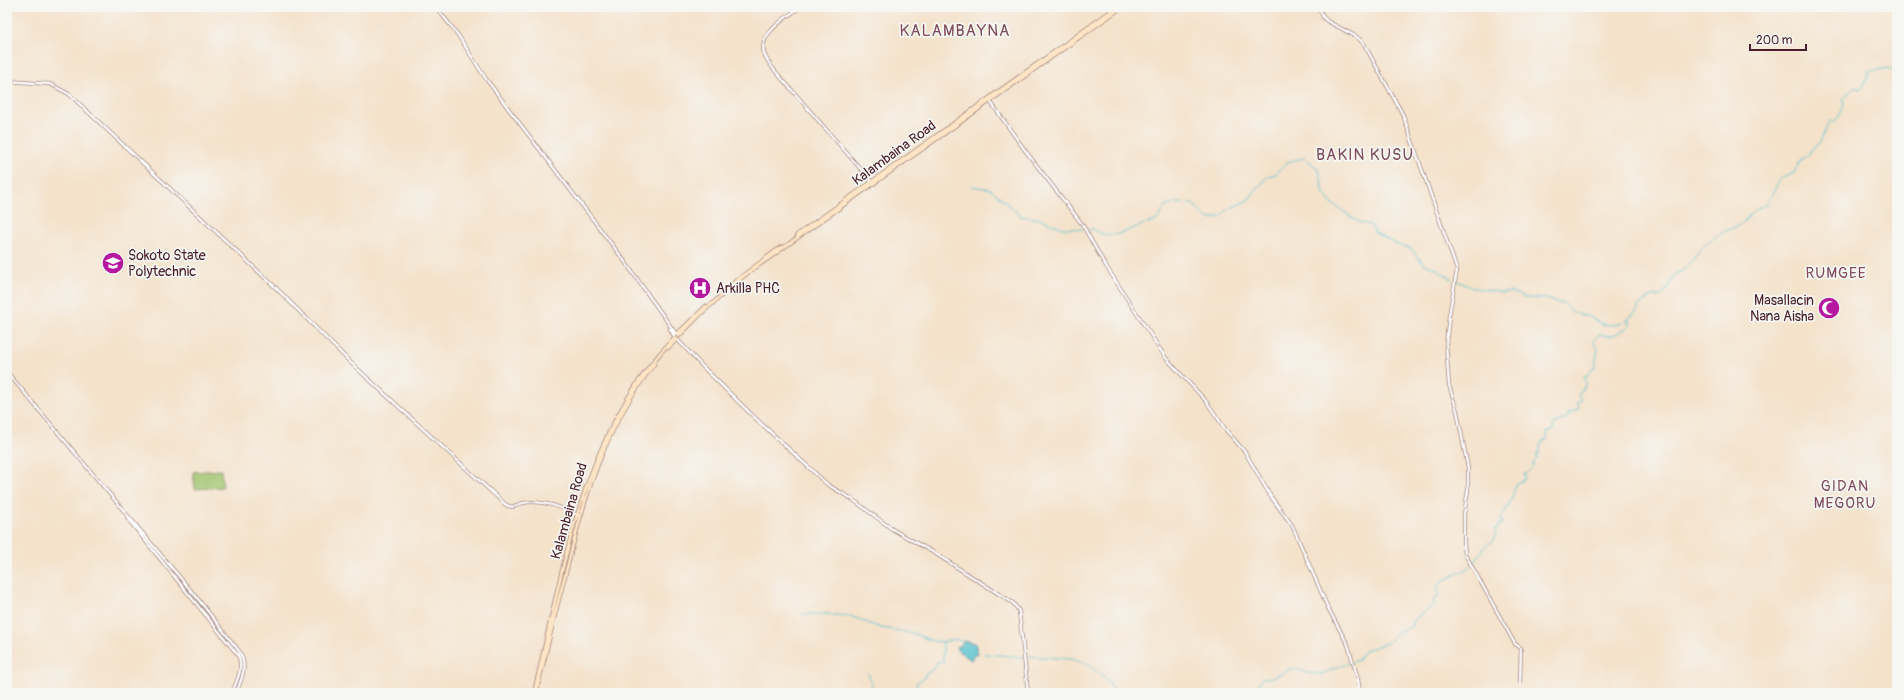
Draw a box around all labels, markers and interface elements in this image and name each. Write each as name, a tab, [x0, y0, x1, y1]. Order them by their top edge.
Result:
district label: KALAMBAYNA	[900, 21, 1010, 41]
scale bar	[1750, 26, 1806, 52]
text: 200 m	[1756, 33, 1793, 48]
street label: Kalambaina Road	[849, 117, 939, 189]
district label: BAKIN KUSU	[1316, 145, 1414, 165]
place label: Sokoto State Polytechnic	[128, 247, 206, 280]
school or university icon: Sokoto State Polytechnic	[100, 250, 126, 276]
district label: RUMGEE	[1806, 264, 1866, 283]
hospital icon: Arkilla PHC	[687, 275, 713, 301]
place label: Arkilla PHC	[716, 280, 780, 297]
place label: Masallacin Nana Aisha	[1750, 292, 1814, 325]
mosque icon: Masallacin Nana Aisha	[1816, 295, 1842, 321]
street label: Kalambaina Road	[547, 461, 591, 561]
district label: GIDAN MEGORU	[1814, 477, 1876, 513]

